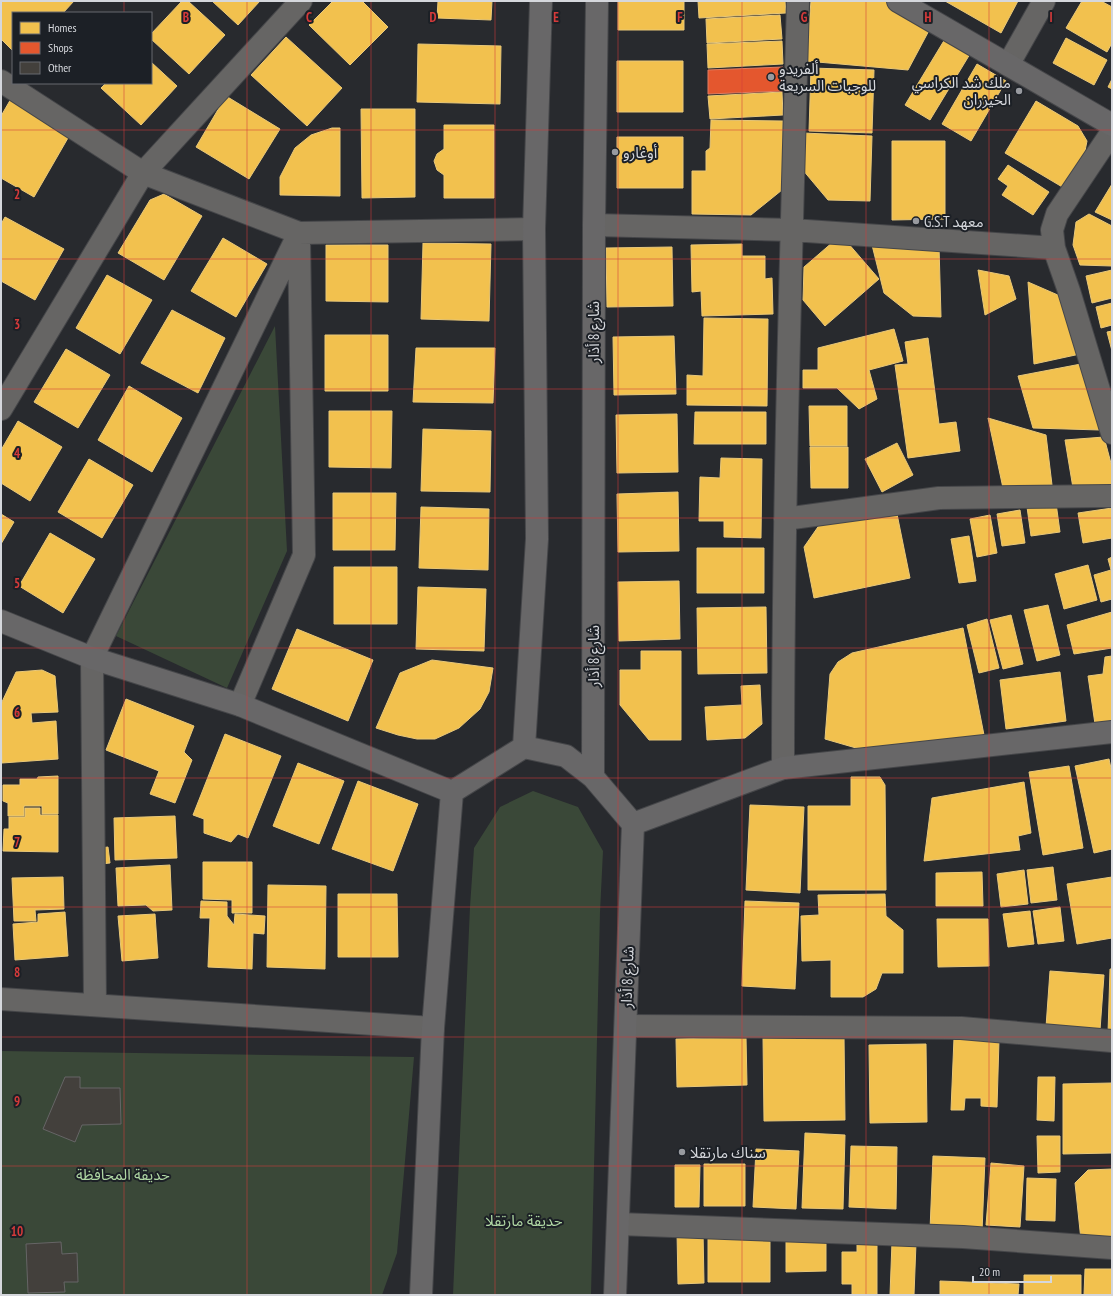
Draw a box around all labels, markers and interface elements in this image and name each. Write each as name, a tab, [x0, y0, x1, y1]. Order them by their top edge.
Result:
text: B	[183, 9, 189, 26]
text: C	[306, 9, 312, 26]
text: D	[430, 9, 437, 26]
text: E	[553, 9, 559, 26]
text: F	[677, 9, 683, 26]
text: G	[801, 9, 808, 26]
text: H	[925, 9, 932, 26]
text: I	[1049, 9, 1053, 26]
legend	[12, 12, 152, 84]
text: Homes	[48, 20, 76, 35]
text: Shops	[48, 40, 73, 55]
place label: ألفريدو للوجبات السريعة	[779, 59, 876, 95]
text: Other	[48, 60, 72, 75]
marker: ألفريدو للوجبات السريعة	[766, 72, 776, 82]
place label: ملك شد الكراسي الخيزران	[912, 73, 1011, 109]
marker: ملك شد الكراسي الخيزران	[1014, 86, 1024, 96]
place label: أوغارو	[623, 143, 658, 162]
marker: أوغارو	[610, 147, 620, 157]
text: 2	[14, 186, 20, 203]
place label: G.S.T معهد	[924, 212, 984, 231]
marker: G.S.T معهد	[911, 216, 921, 226]
street label: شارع 8 أذار	[584, 301, 606, 364]
text: 3	[14, 316, 20, 333]
text: 4	[14, 445, 21, 462]
text: 5	[14, 575, 20, 592]
street label: شارع 8 أذار	[584, 625, 606, 688]
text: 6	[14, 704, 20, 721]
text: 7	[14, 834, 20, 851]
street label: شارع 8 أذار	[616, 945, 641, 1009]
text: 8	[14, 964, 20, 981]
text: 9	[14, 1093, 20, 1110]
place label: سناك مارتقلا	[690, 1143, 766, 1162]
marker: سناك مارتقلا	[677, 1147, 687, 1157]
park label: حديقة المحافظة	[76, 1165, 170, 1184]
park label: حديقة مارتقلا	[485, 1211, 563, 1230]
text: 10	[11, 1223, 23, 1240]
scale bar	[973, 1258, 1051, 1284]
text: 20 m	[979, 1264, 1000, 1279]

